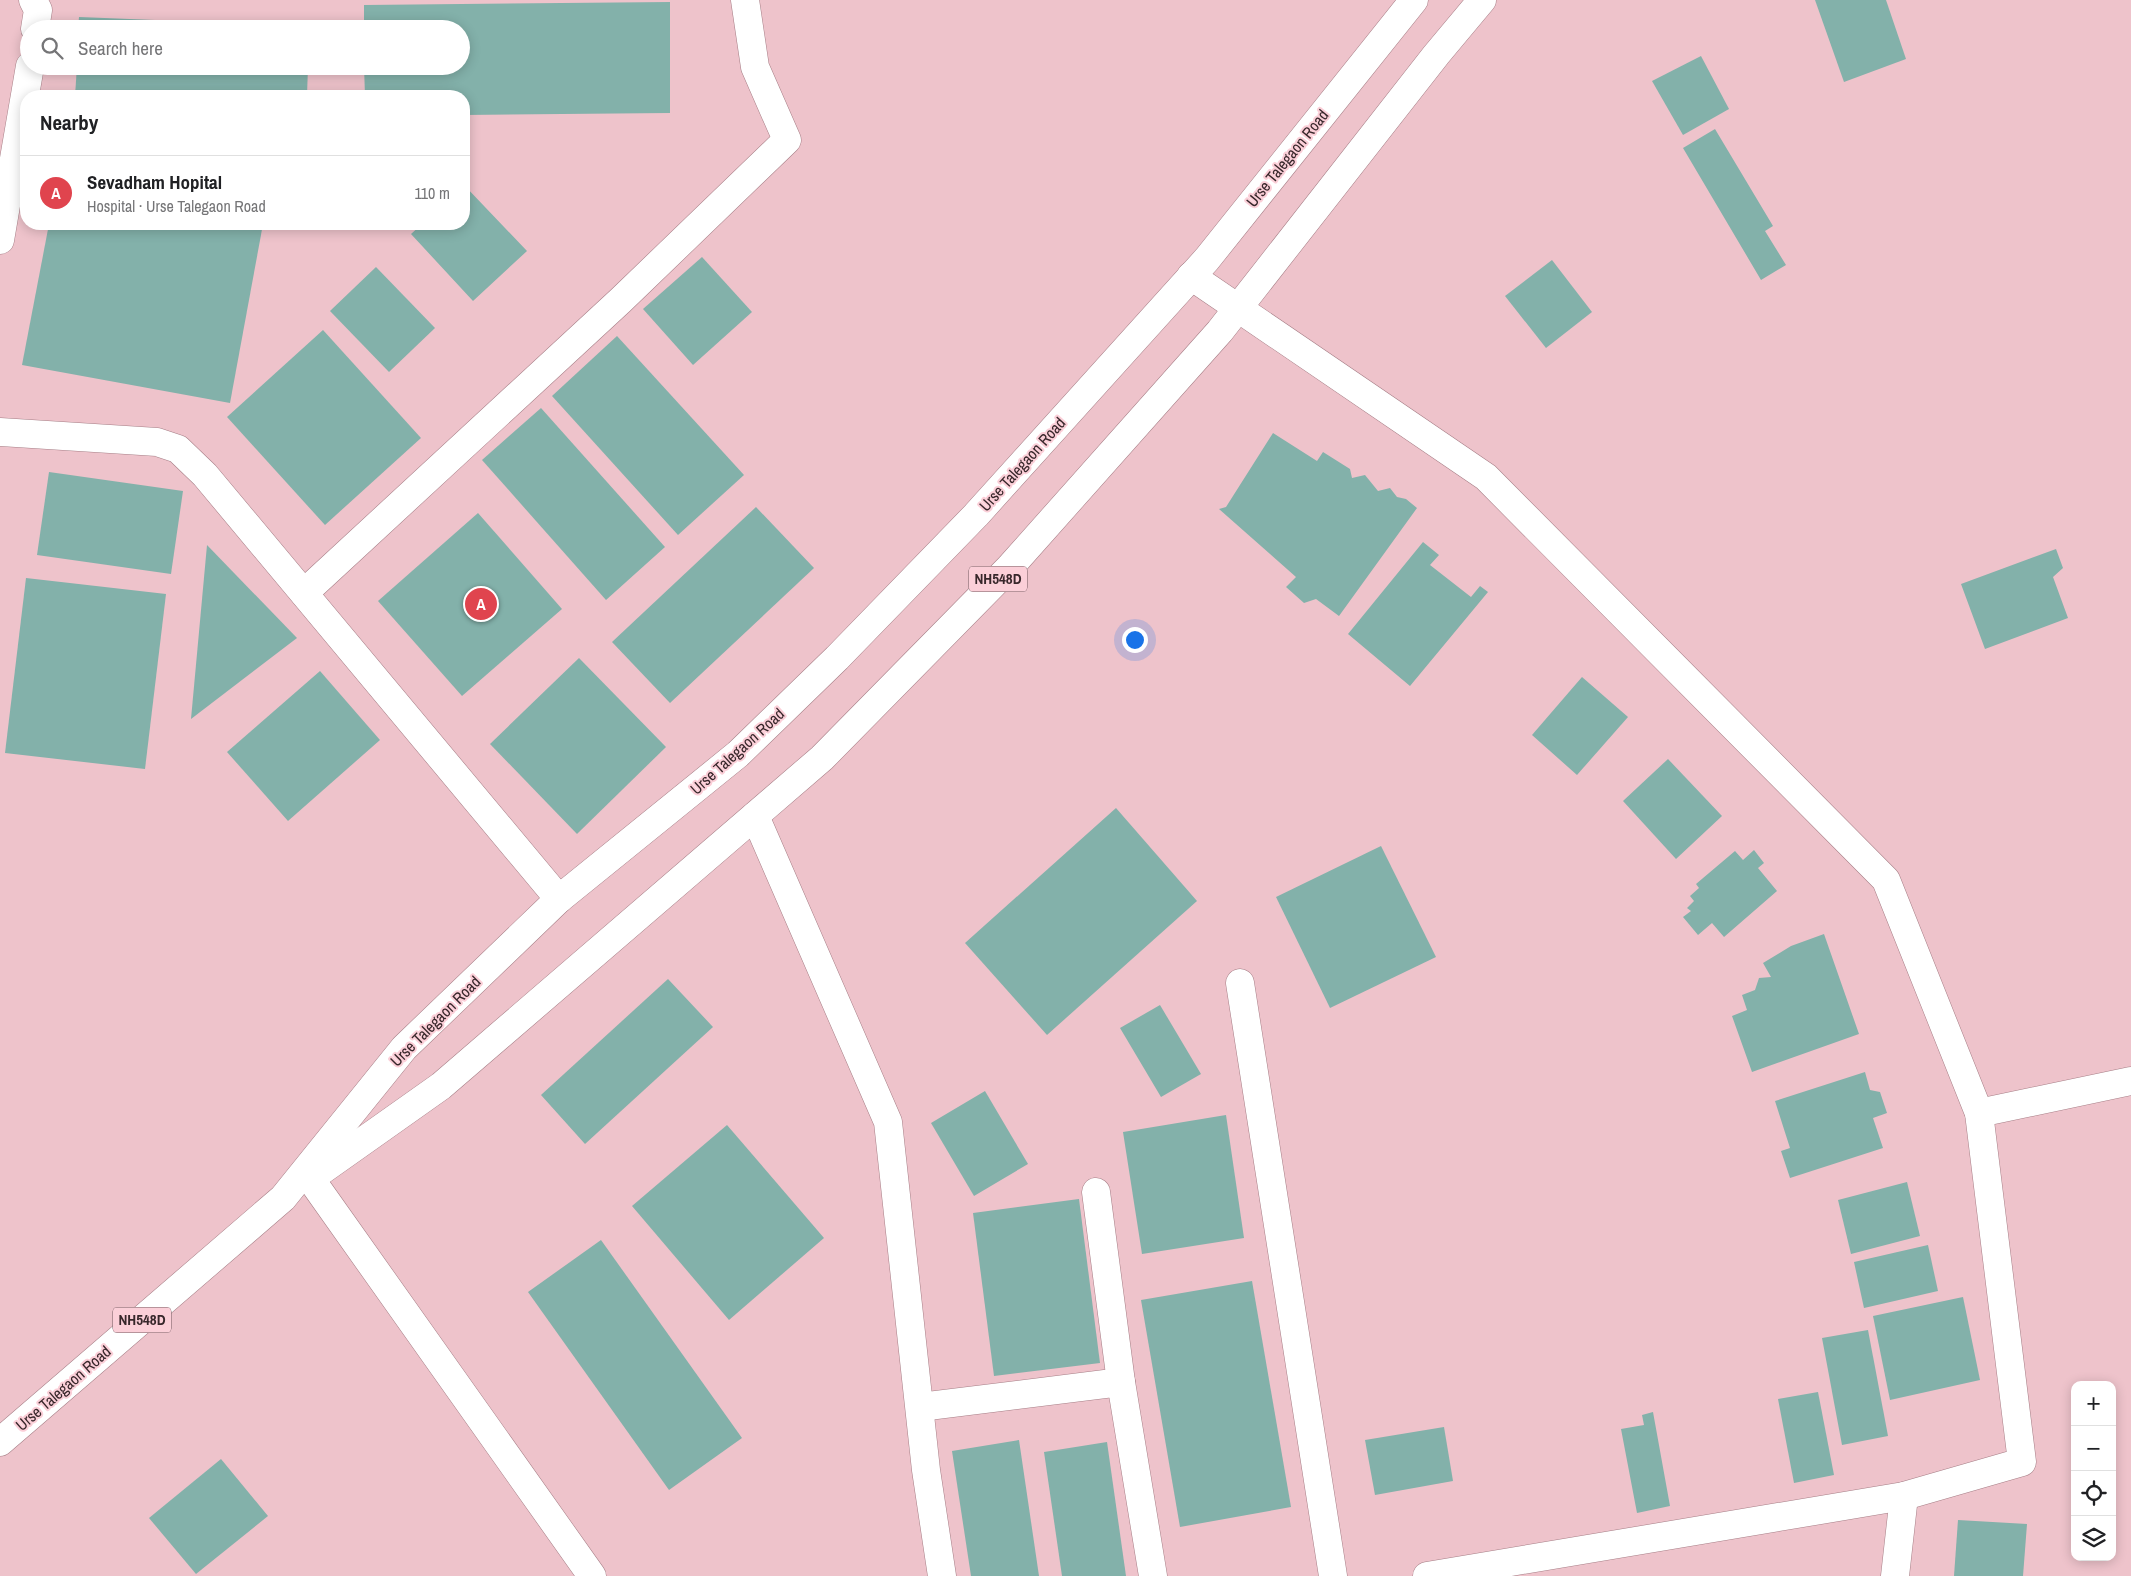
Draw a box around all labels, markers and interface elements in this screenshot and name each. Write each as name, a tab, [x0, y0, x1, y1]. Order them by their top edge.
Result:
search box	[20, 20, 470, 75]
icon: search	[38, 34, 66, 62]
text: Search here	[78, 35, 163, 61]
street label: Urse Talegaon Road	[1241, 105, 1333, 211]
text: Nearby	[40, 108, 98, 137]
text: Sevadham Hopital	[87, 169, 222, 195]
text: A	[51, 182, 61, 204]
text: 110 m	[414, 182, 450, 204]
text: Hospital · Urse Talegaon Road	[87, 195, 266, 217]
street label: Urse Talegaon Road	[974, 412, 1070, 516]
road number: NH548D	[969, 566, 1027, 592]
pin: A	[465, 585, 497, 623]
your location	[1122, 627, 1148, 653]
street label: Urse Talegaon Road	[685, 703, 789, 799]
street label: Urse Talegaon Road	[385, 971, 485, 1071]
road number: NH548D	[113, 1308, 171, 1332]
street label: Urse Talegaon Road	[11, 1340, 115, 1436]
map controls	[2071, 1381, 2116, 1561]
button: +	[2071, 1381, 2116, 1426]
button: −	[2071, 1426, 2116, 1471]
button: locate	[2071, 1471, 2116, 1516]
button: layers	[2071, 1516, 2116, 1561]

